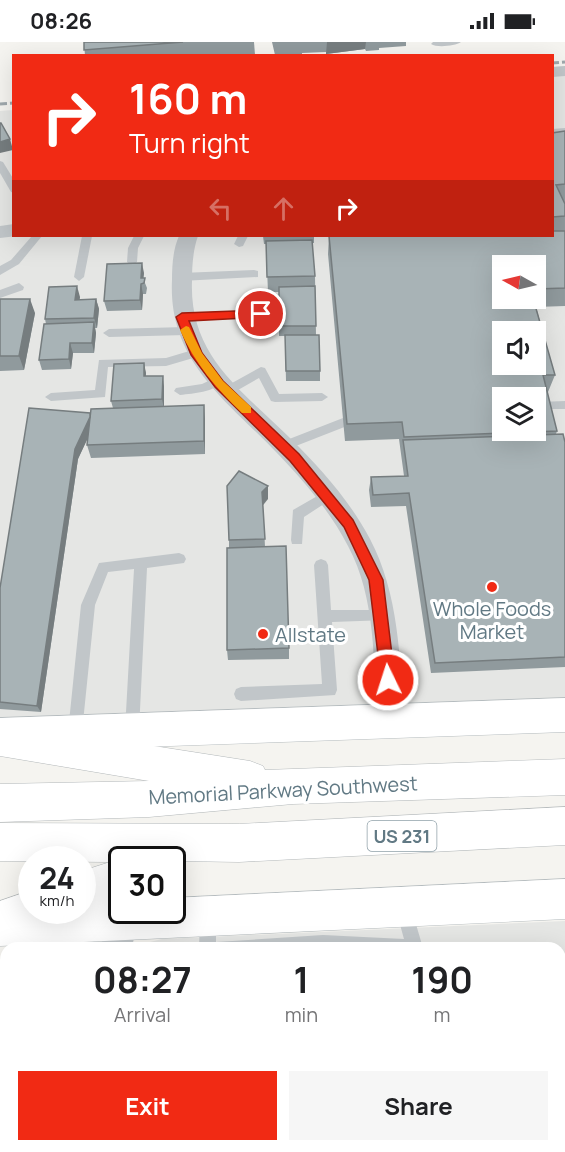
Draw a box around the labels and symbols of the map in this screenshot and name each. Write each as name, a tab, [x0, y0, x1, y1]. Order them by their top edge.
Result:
north arrow	[492, 255, 546, 309]
pin	[235, 288, 286, 339]
marker: Whole Foods Market	[485, 580, 499, 594]
place label: Whole Foods Market	[433, 595, 551, 645]
place label: Allstate	[275, 621, 346, 648]
marker: Allstate	[256, 627, 270, 641]
position arrow	[356, 648, 420, 712]
street label: Memorial Parkway Southwest	[148, 769, 418, 811]
road number: US 231	[368, 821, 436, 851]
speed limit sign: 30	[108, 846, 186, 924]

